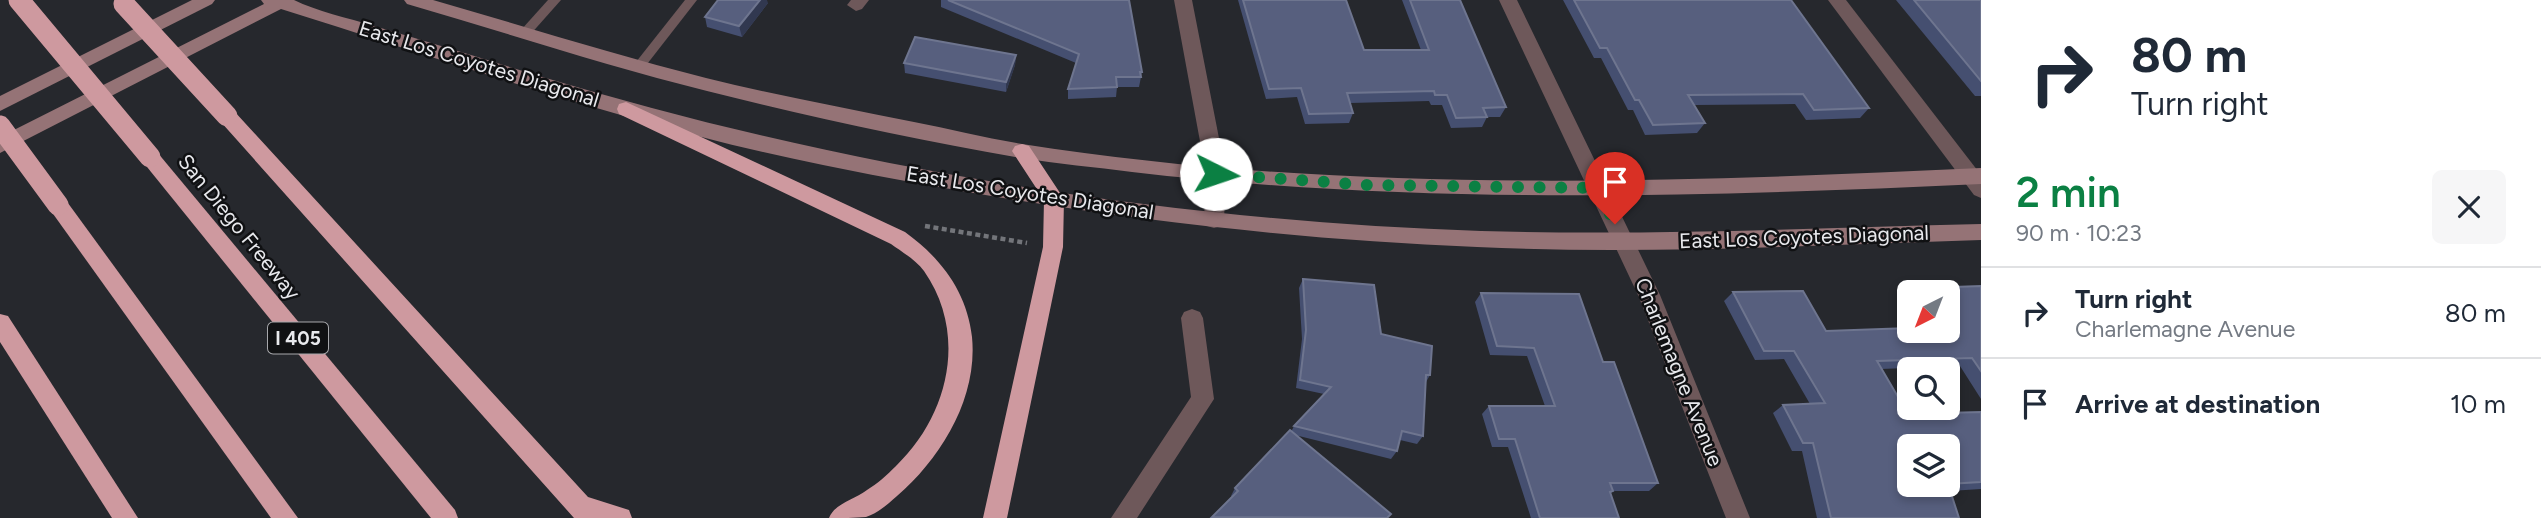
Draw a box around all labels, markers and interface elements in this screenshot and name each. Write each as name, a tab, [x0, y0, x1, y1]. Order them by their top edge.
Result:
street label: East Los Coyotes Diagonal	[356, 15, 602, 112]
text: 80 m	[2131, 25, 2247, 84]
icon: right	[2016, 28, 2107, 119]
text: Turn right	[2131, 85, 2269, 123]
position arrow	[1179, 137, 1253, 211]
street label: San Diego Freeway	[173, 149, 306, 304]
pin	[1585, 152, 1645, 224]
street label: East Los Coyotes Diagonal	[905, 161, 1156, 224]
icon: arrive	[1596, 163, 1634, 201]
text: 2 min	[2016, 167, 2121, 218]
button: close	[2432, 170, 2506, 244]
text: 90 m · 10:23	[2016, 219, 2142, 247]
street label: East Los Coyotes Diagonal	[1679, 220, 1929, 253]
street label: Charlemagne Avenue	[1630, 274, 1729, 470]
north arrow	[1897, 280, 1960, 343]
map controls	[1897, 280, 1960, 497]
text: Turn right	[2075, 283, 2192, 315]
icon: right	[2016, 294, 2054, 332]
text: 80 m	[2445, 297, 2506, 329]
text: Charlemagne Avenue	[2075, 315, 2295, 343]
road number: I 405	[268, 322, 328, 354]
button: search	[1897, 357, 1960, 420]
icon: arrive	[2016, 385, 2054, 423]
text: Arrive at destination	[2075, 388, 2320, 420]
text: 10 m	[2450, 388, 2506, 420]
button: layers	[1897, 434, 1960, 497]

